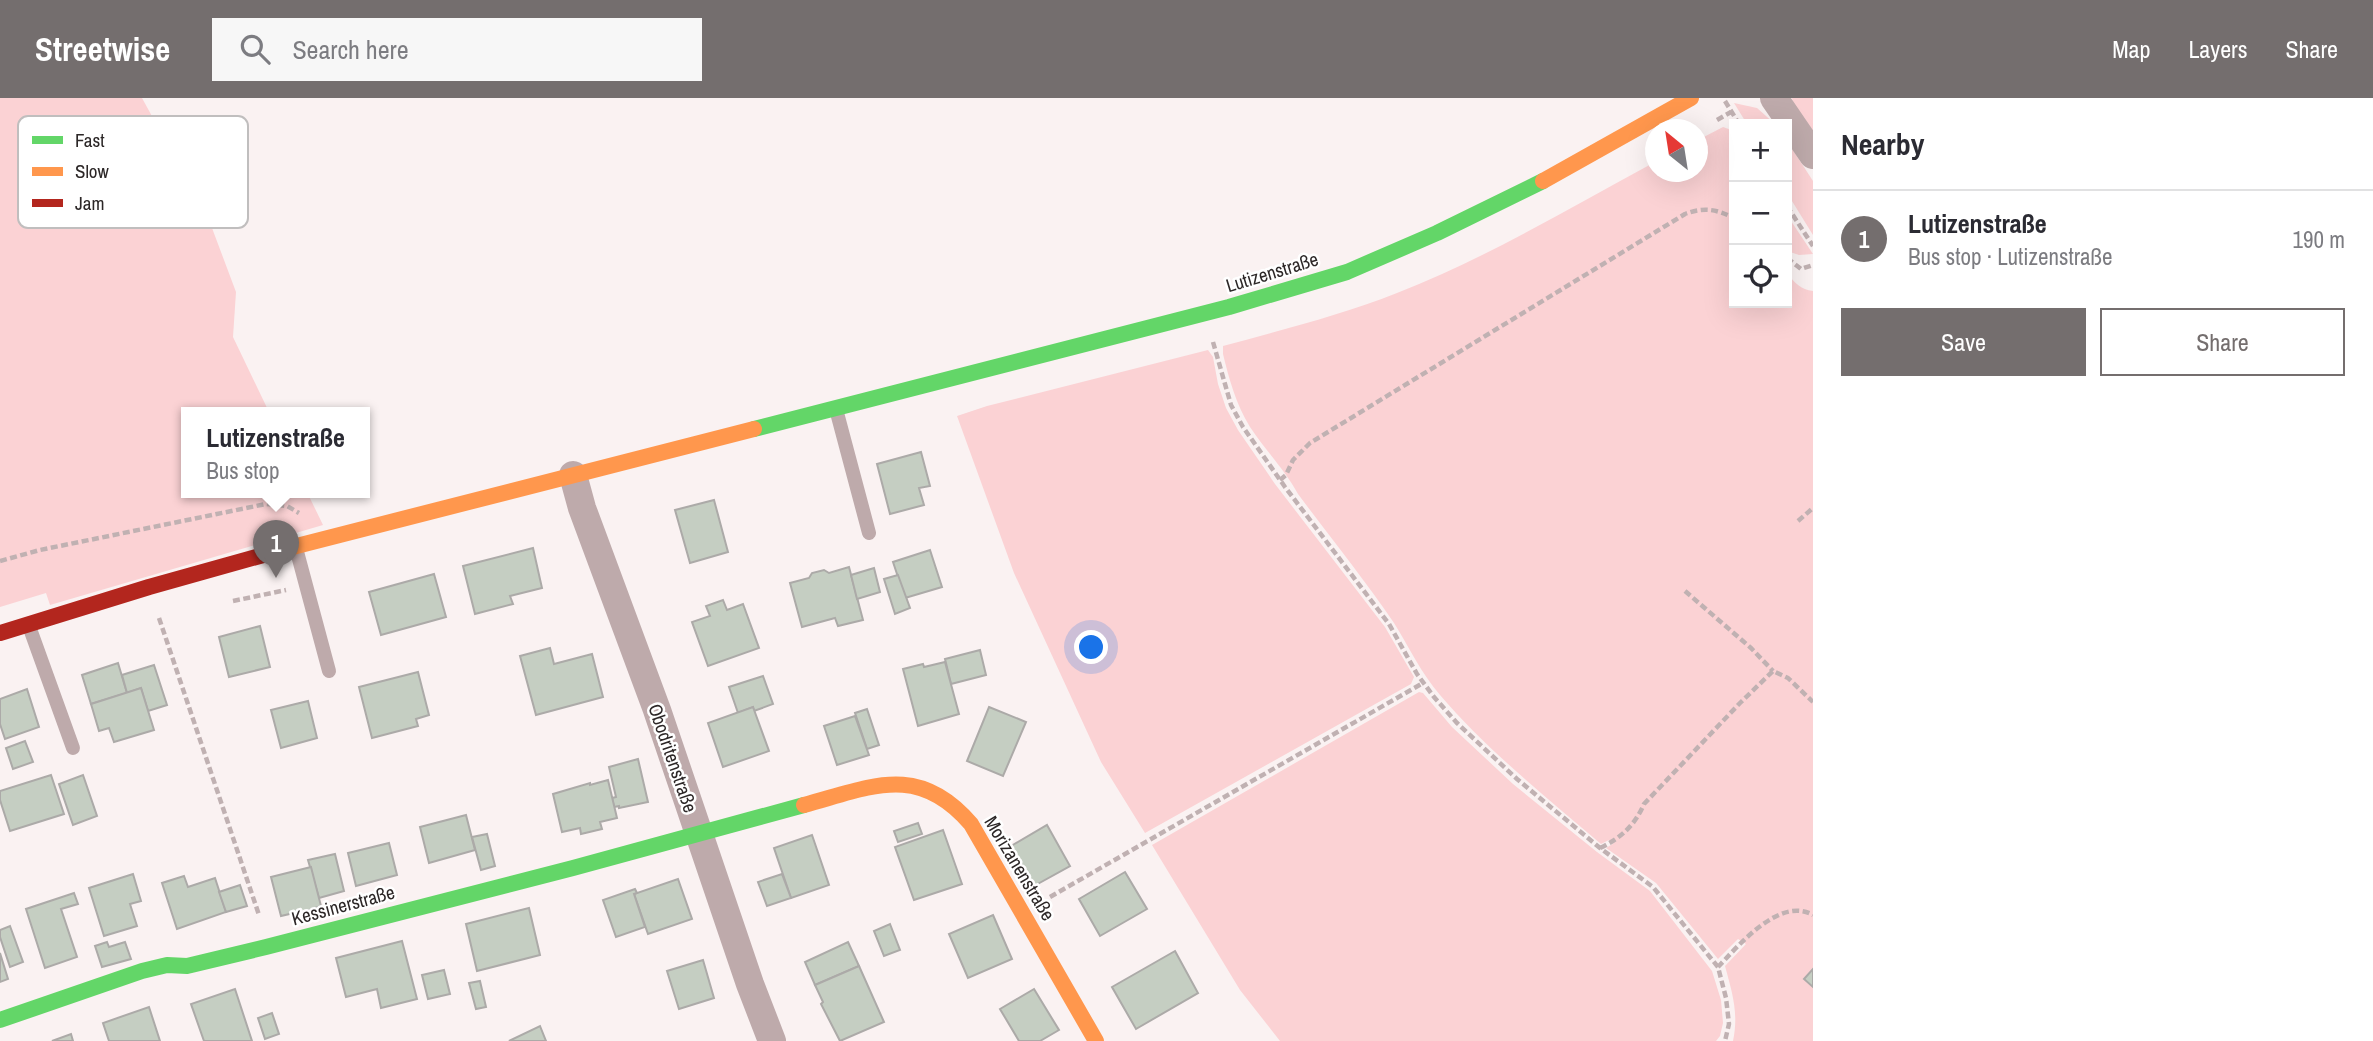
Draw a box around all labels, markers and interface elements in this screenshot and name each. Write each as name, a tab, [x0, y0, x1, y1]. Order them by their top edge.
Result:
search box	[212, 18, 702, 81]
text: Streetwise	[35, 27, 170, 71]
icon: search	[236, 30, 274, 68]
text: Search here	[292, 32, 409, 67]
text: Map	[2112, 33, 2150, 65]
text: Layers	[2188, 33, 2247, 65]
text: Share	[2285, 33, 2338, 65]
legend	[18, 116, 248, 228]
north arrow	[1645, 119, 1708, 182]
map controls	[1729, 119, 1792, 308]
button: +	[1729, 119, 1792, 182]
text: Nearby	[1841, 124, 1924, 164]
text: Fast	[75, 127, 105, 153]
text: Slow	[75, 158, 110, 184]
button: −	[1729, 182, 1792, 245]
text: Jam	[75, 190, 104, 216]
text: Lutizenstraße	[1908, 206, 2047, 241]
text: 1	[1859, 224, 1869, 255]
text: 190 m	[2293, 224, 2345, 255]
text: Bus stop · Lutizenstraße	[1908, 241, 2112, 272]
button: locate	[1729, 245, 1792, 308]
street label: Lutizenstraße	[1223, 246, 1321, 298]
button: Save	[1841, 308, 2086, 376]
button: Share	[2100, 308, 2345, 376]
popup	[181, 407, 370, 498]
text: Lutizenstraße	[206, 420, 345, 455]
text: Bus stop	[206, 455, 280, 486]
pin: 1	[253, 520, 299, 578]
your location	[1074, 630, 1108, 664]
street label: Obodritenstraße	[642, 700, 704, 816]
street label: Morizanenstraße	[979, 811, 1061, 925]
street label: Kessinerstraße	[289, 879, 397, 931]

